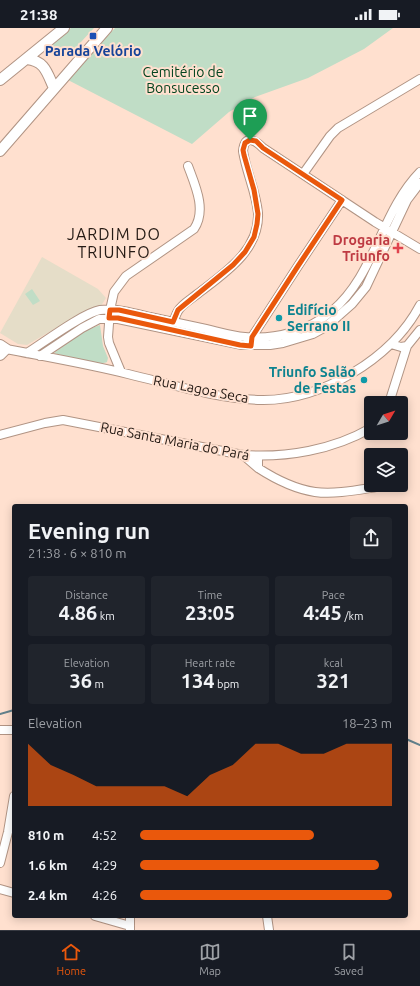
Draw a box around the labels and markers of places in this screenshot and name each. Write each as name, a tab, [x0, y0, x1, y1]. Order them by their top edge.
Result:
marker: Parada Velório	[88, 31, 98, 41]
place label: Parada Velório	[45, 43, 141, 59]
pin	[233, 99, 267, 140]
place label: Drogaria Triunfo	[333, 232, 390, 264]
marker: Drogaria Triunfo	[393, 243, 403, 253]
place label: Edifício Serrano II	[287, 302, 350, 334]
marker: Edifício Serrano II	[274, 313, 284, 323]
place label: Triunfo Salão de Festas	[269, 364, 356, 396]
marker: Triunfo Salão de Festas	[359, 375, 369, 385]

